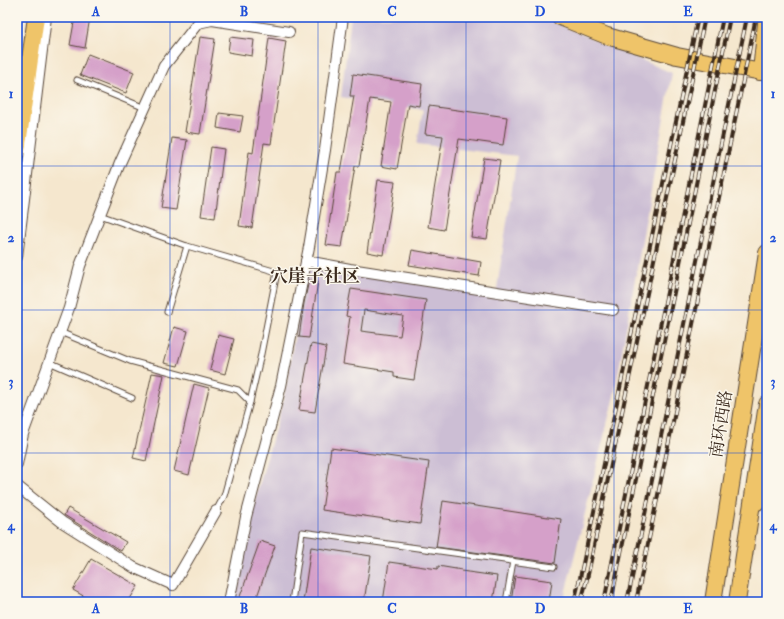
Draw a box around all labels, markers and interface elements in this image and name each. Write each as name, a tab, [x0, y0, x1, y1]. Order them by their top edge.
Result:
text: A	[91, 4, 101, 20]
text: B	[240, 4, 248, 20]
text: C	[387, 4, 397, 20]
text: D	[535, 4, 546, 20]
text: E	[683, 4, 693, 20]
text: 1	[9, 86, 14, 102]
text: 1	[771, 86, 776, 102]
text: 2	[8, 230, 15, 246]
text: 2	[770, 230, 777, 246]
district label: 穴崖子社区	[270, 265, 360, 288]
text: 3	[9, 374, 14, 390]
text: 3	[771, 374, 776, 390]
street label: 南环西路	[705, 389, 737, 459]
text: 4	[6, 518, 15, 534]
text: 4	[768, 518, 777, 534]
text: A	[91, 601, 101, 617]
text: B	[240, 601, 248, 617]
text: C	[387, 601, 397, 617]
text: D	[535, 601, 546, 617]
text: E	[683, 601, 693, 617]

